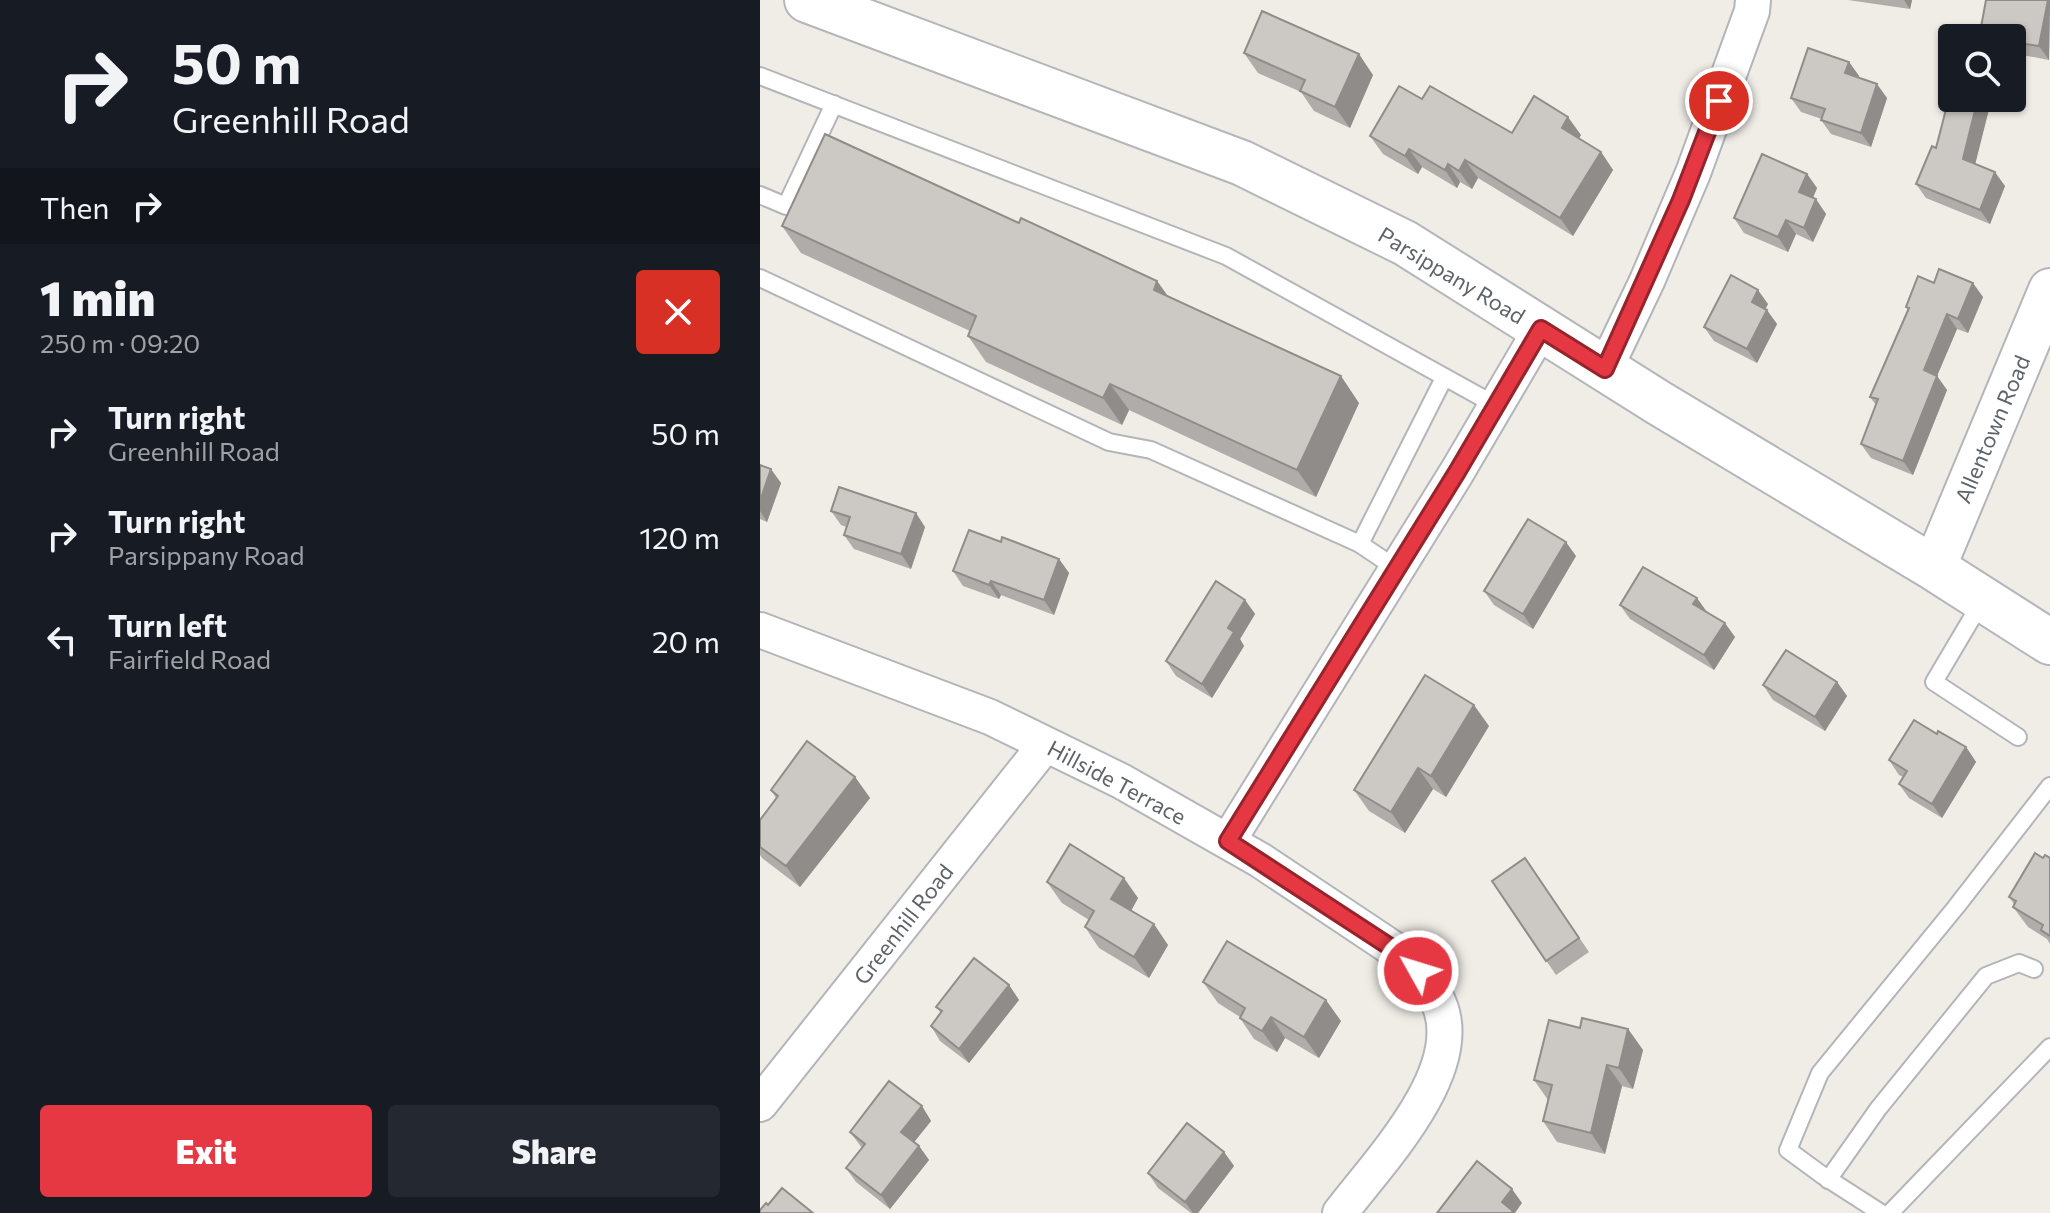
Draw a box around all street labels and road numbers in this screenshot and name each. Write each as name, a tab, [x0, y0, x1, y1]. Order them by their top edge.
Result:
street label: Parsippany Road	[1374, 221, 1530, 329]
street label: Allentown Road	[1949, 351, 2035, 507]
street label: Hillside Terrace	[1043, 734, 1191, 830]
street label: Greenhill Road	[848, 858, 958, 990]

